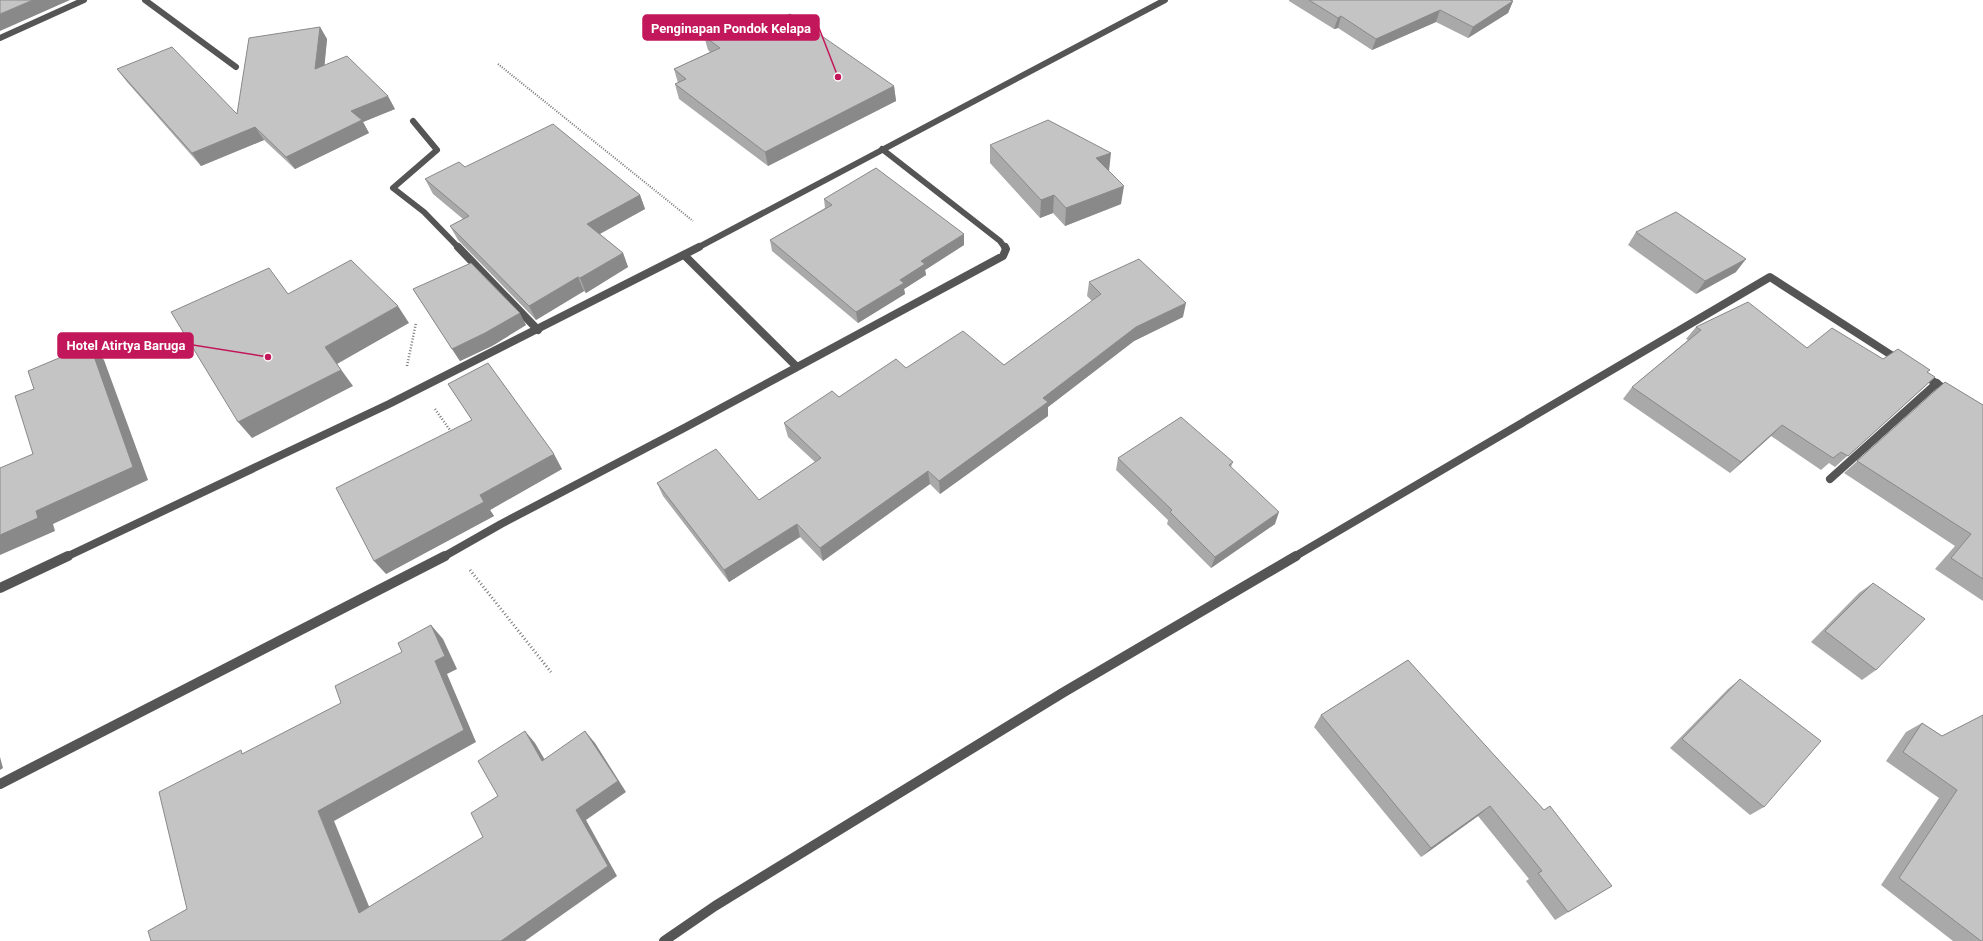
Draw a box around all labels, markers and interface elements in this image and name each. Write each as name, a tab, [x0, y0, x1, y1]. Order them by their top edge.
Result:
callout: Penginapan Pondok Kelapa	[643, 15, 819, 40]
text: Penginapan Pondok Kelapa	[651, 21, 811, 36]
callout: Hotel Atirtya Baruga	[58, 333, 193, 358]
text: Hotel Atirtya Baruga	[67, 338, 185, 353]

